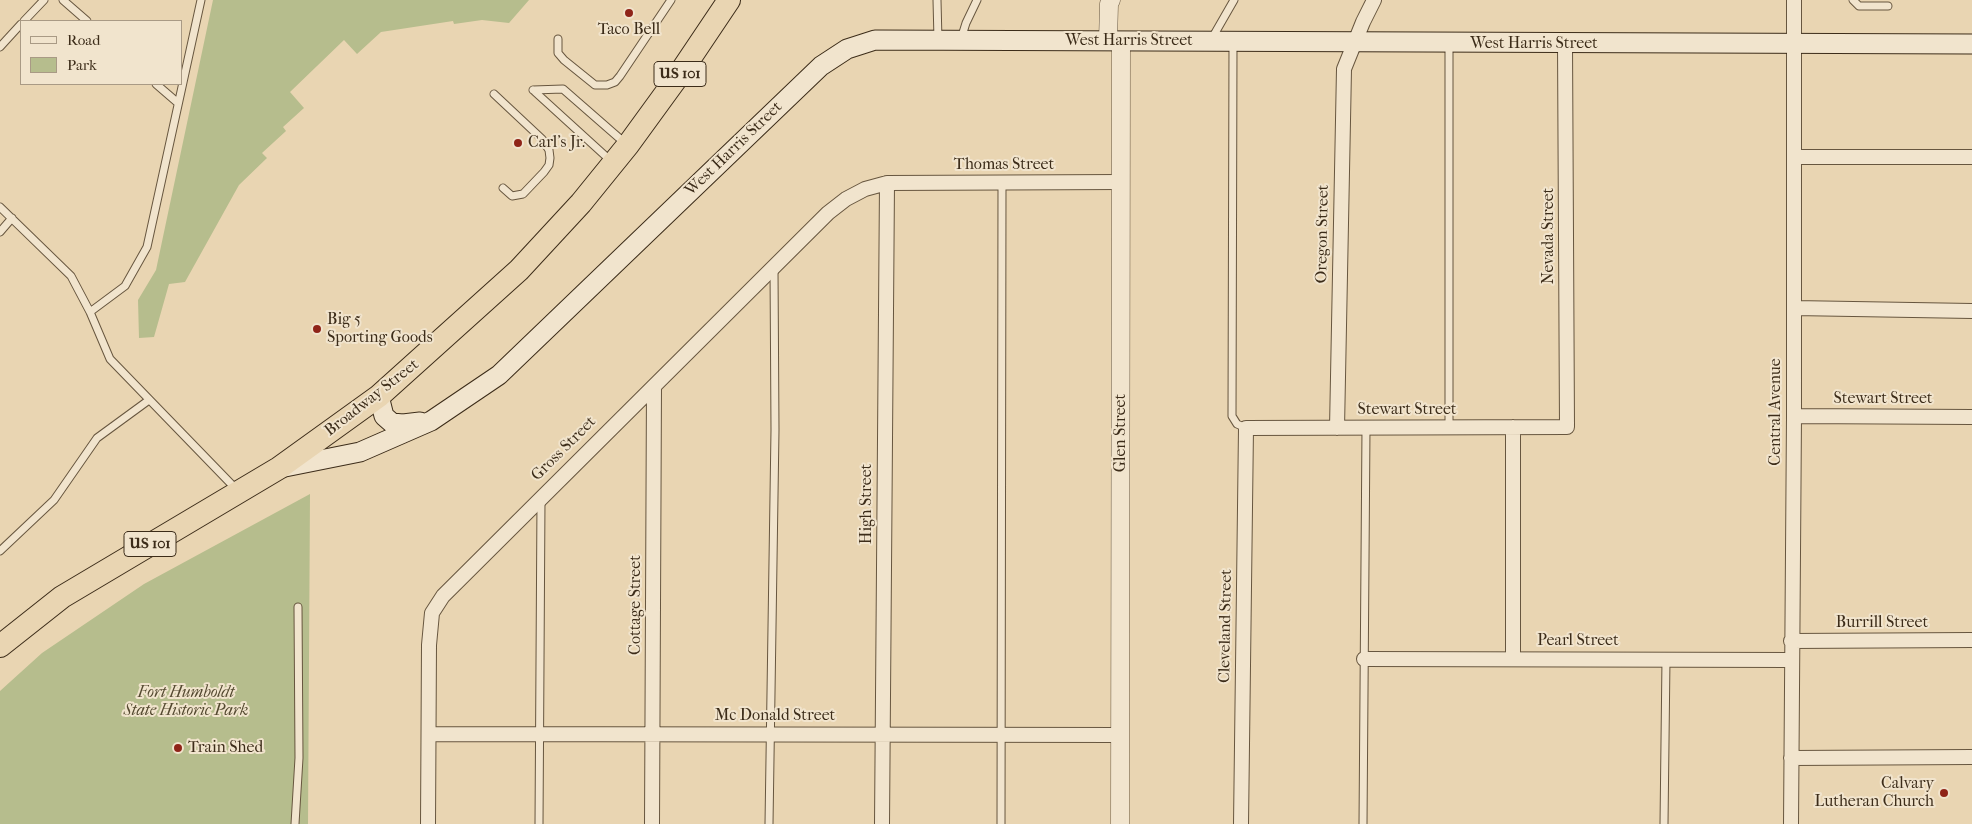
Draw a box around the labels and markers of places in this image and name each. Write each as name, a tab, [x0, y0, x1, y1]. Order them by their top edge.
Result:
marker: Taco Bell	[623, 7, 635, 19]
place label: Taco Bell	[598, 20, 660, 40]
place label: Carl's Jr.	[528, 133, 585, 153]
marker: Carl's Jr.	[512, 137, 524, 149]
place label: Big 5 Sporting Goods	[327, 310, 433, 348]
marker: Big 5 Sporting Goods	[311, 323, 323, 335]
place label: Train Shed	[188, 738, 263, 758]
marker: Train Shed	[172, 742, 184, 754]
place label: Calvary Lutheran Church	[1815, 774, 1934, 812]
marker: Calvary Lutheran Church	[1938, 787, 1950, 799]

